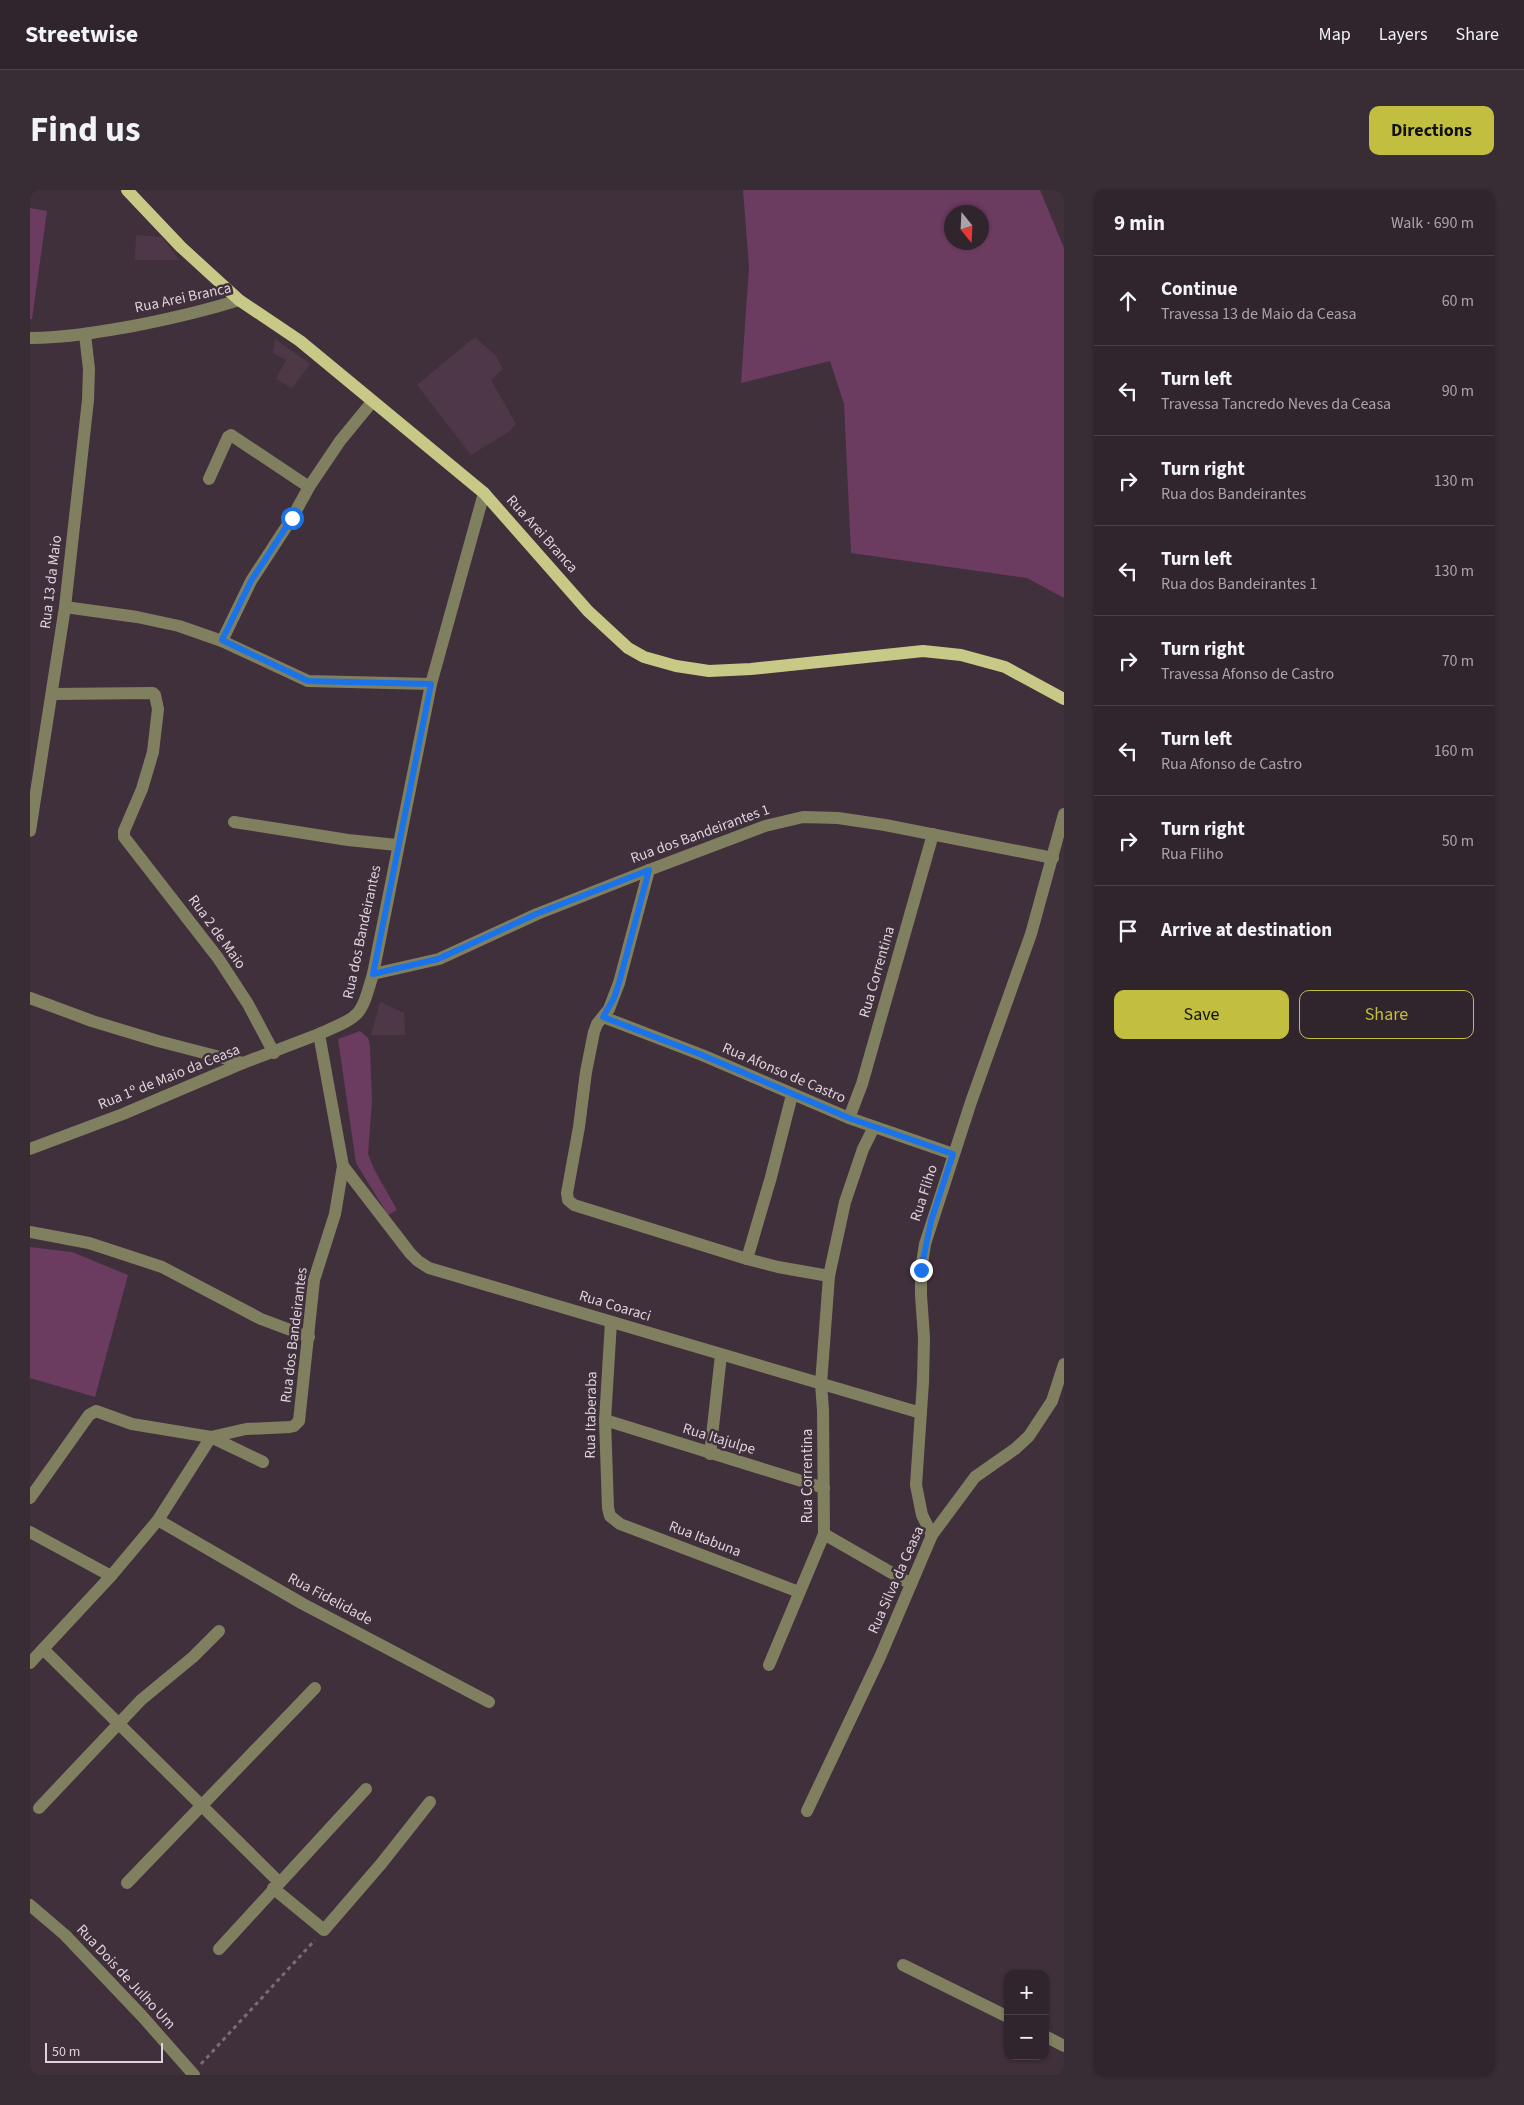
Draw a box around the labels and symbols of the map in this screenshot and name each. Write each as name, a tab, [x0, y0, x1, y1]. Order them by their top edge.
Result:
north arrow	[944, 205, 989, 250]
street label: Rua Arei Branca	[133, 278, 233, 318]
street label: Rua Arei Branca	[501, 490, 583, 578]
route start	[281, 507, 304, 530]
street label: Rua 13 da Maio	[35, 534, 67, 630]
street label: Rua dos Bandeirantes 1	[627, 799, 773, 869]
street label: Rua dos Bandeirantes	[338, 863, 386, 1001]
street label: Rua 2 de Maio	[183, 891, 251, 973]
street label: Rua Correntina	[854, 924, 900, 1020]
street label: Rua Afonso de Castro	[719, 1037, 849, 1109]
street label: Rua 1º de Maio da Ceasa	[95, 1039, 243, 1115]
street label: Rua Fliho	[905, 1162, 943, 1224]
route end	[910, 1259, 933, 1282]
street label: Rua dos Bandeirantes	[275, 1266, 313, 1404]
street label: Rua Coaraci	[576, 1285, 654, 1327]
street label: Rua Itaberaba	[580, 1371, 602, 1459]
street label: Rua Itajulpe	[680, 1418, 758, 1460]
street label: Rua Correntina	[797, 1429, 818, 1523]
street label: Rua Itabuna	[666, 1516, 744, 1562]
street label: Rua Silva da Ceasa	[863, 1523, 929, 1637]
street label: Rua Fidelidade	[284, 1568, 376, 1630]
street label: Rua Dois de Julho Um	[72, 1920, 180, 2034]
scale bar	[45, 2040, 162, 2063]

